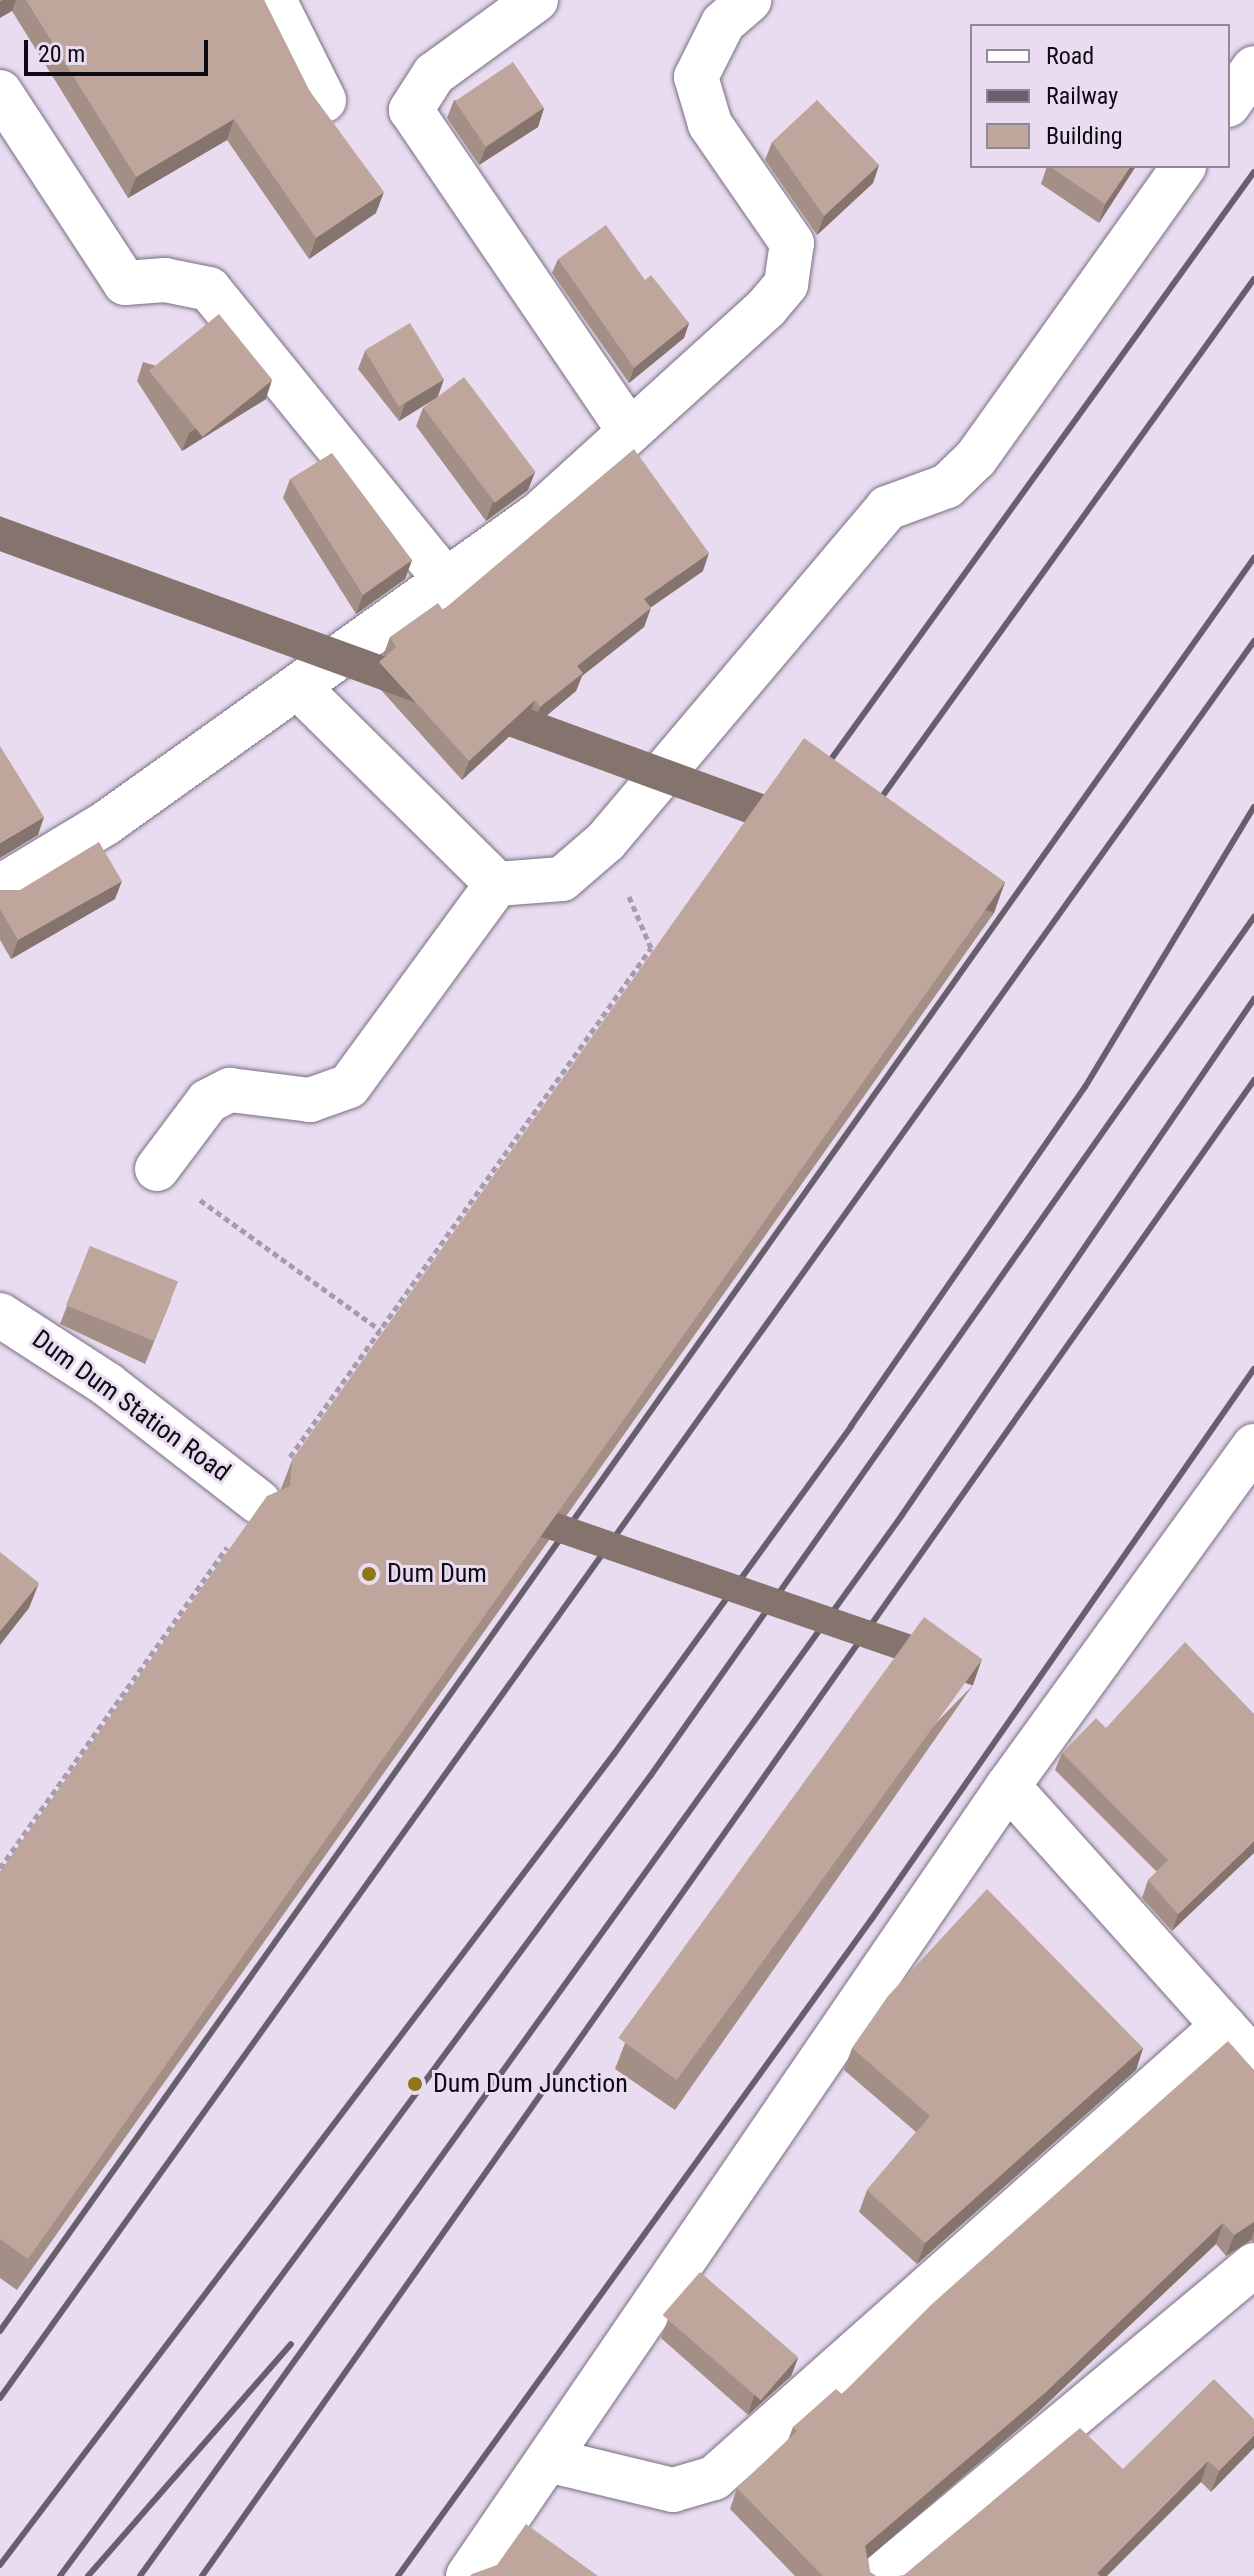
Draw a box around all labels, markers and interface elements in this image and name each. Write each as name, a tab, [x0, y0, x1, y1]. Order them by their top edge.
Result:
scale bar	[28, 24, 212, 74]
legend	[970, 24, 1230, 168]
text: 20 m	[38, 40, 85, 68]
text: Road	[1046, 42, 1094, 70]
text: Railway	[1046, 82, 1118, 110]
text: Building	[1046, 122, 1123, 150]
street label: Dum Dum Station Road	[26, 1324, 236, 1488]
place label: Dum Dum	[387, 1558, 487, 1590]
marker: Dum Dum	[358, 1563, 380, 1585]
place label: Dum Dum Junction	[433, 2068, 628, 2100]
marker: Dum Dum Junction	[404, 2073, 426, 2095]

